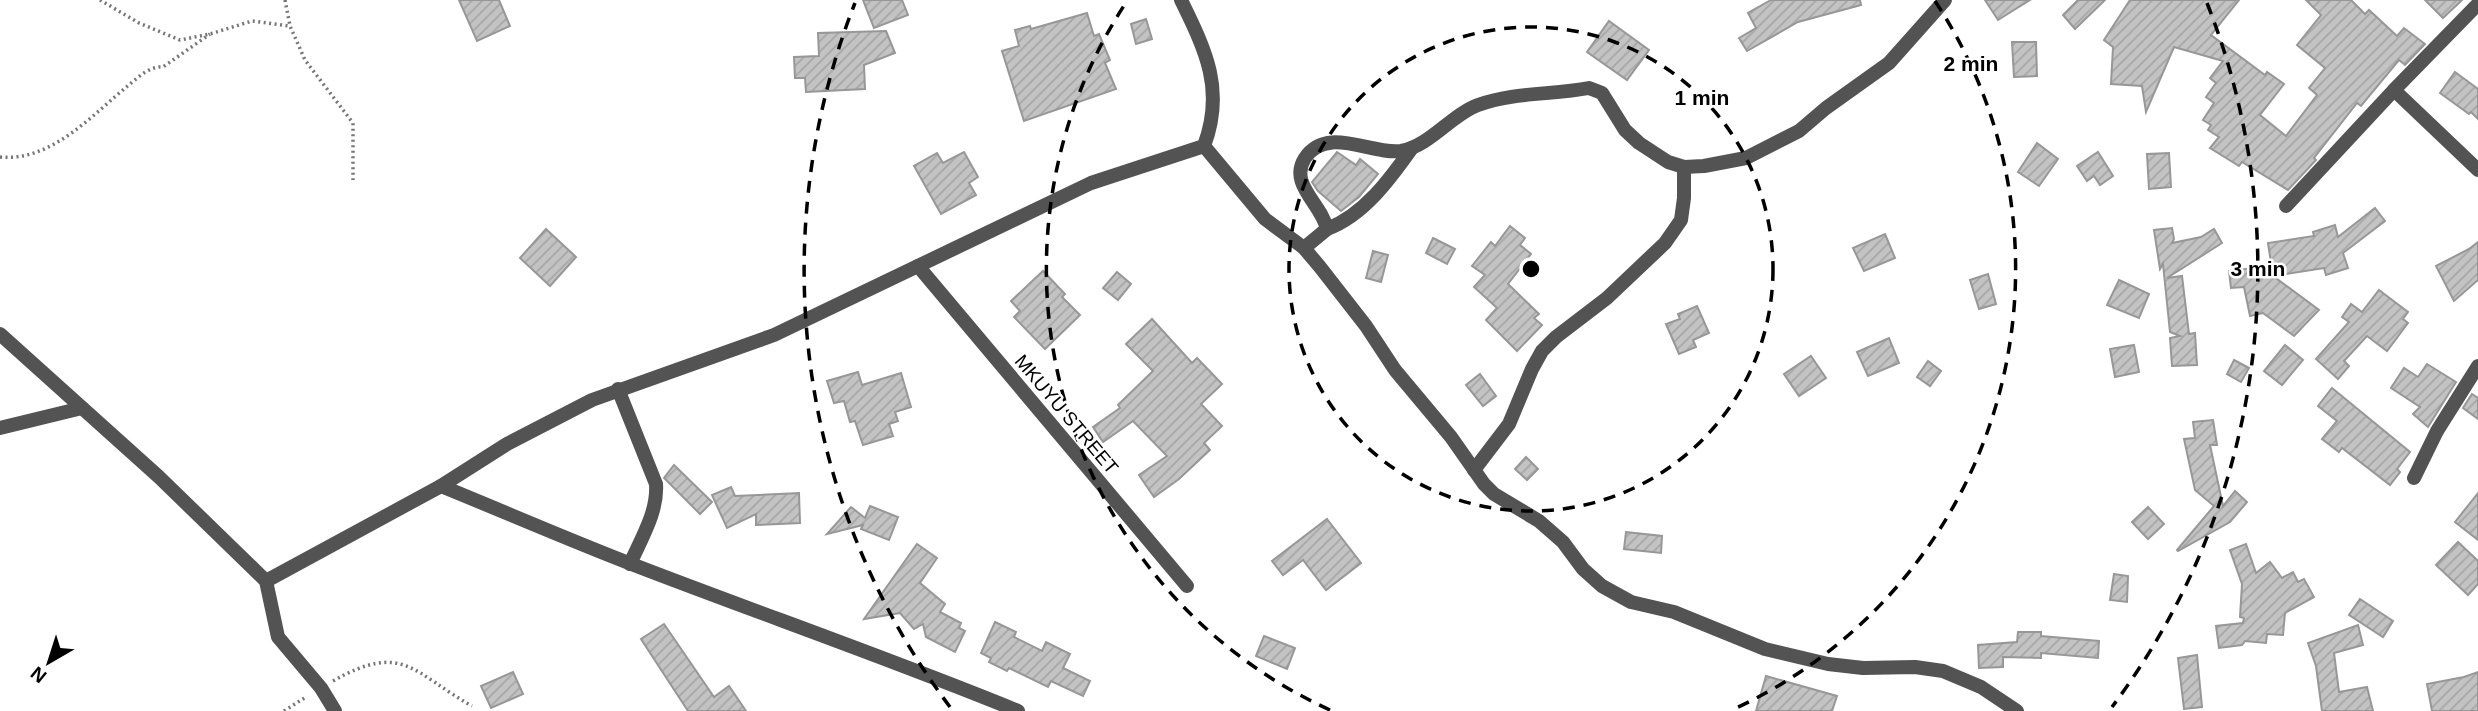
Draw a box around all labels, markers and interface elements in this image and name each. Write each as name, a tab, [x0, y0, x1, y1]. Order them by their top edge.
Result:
text: 2 min	[1944, 52, 1998, 75]
text: 1 min	[1675, 86, 1729, 109]
centre of rings	[1519, 257, 1543, 281]
text: 3 min	[2231, 257, 2285, 280]
street label: MKUYU STREET	[1011, 351, 1123, 478]
north arrow	[14, 627, 84, 697]
text: N	[27, 662, 51, 687]

